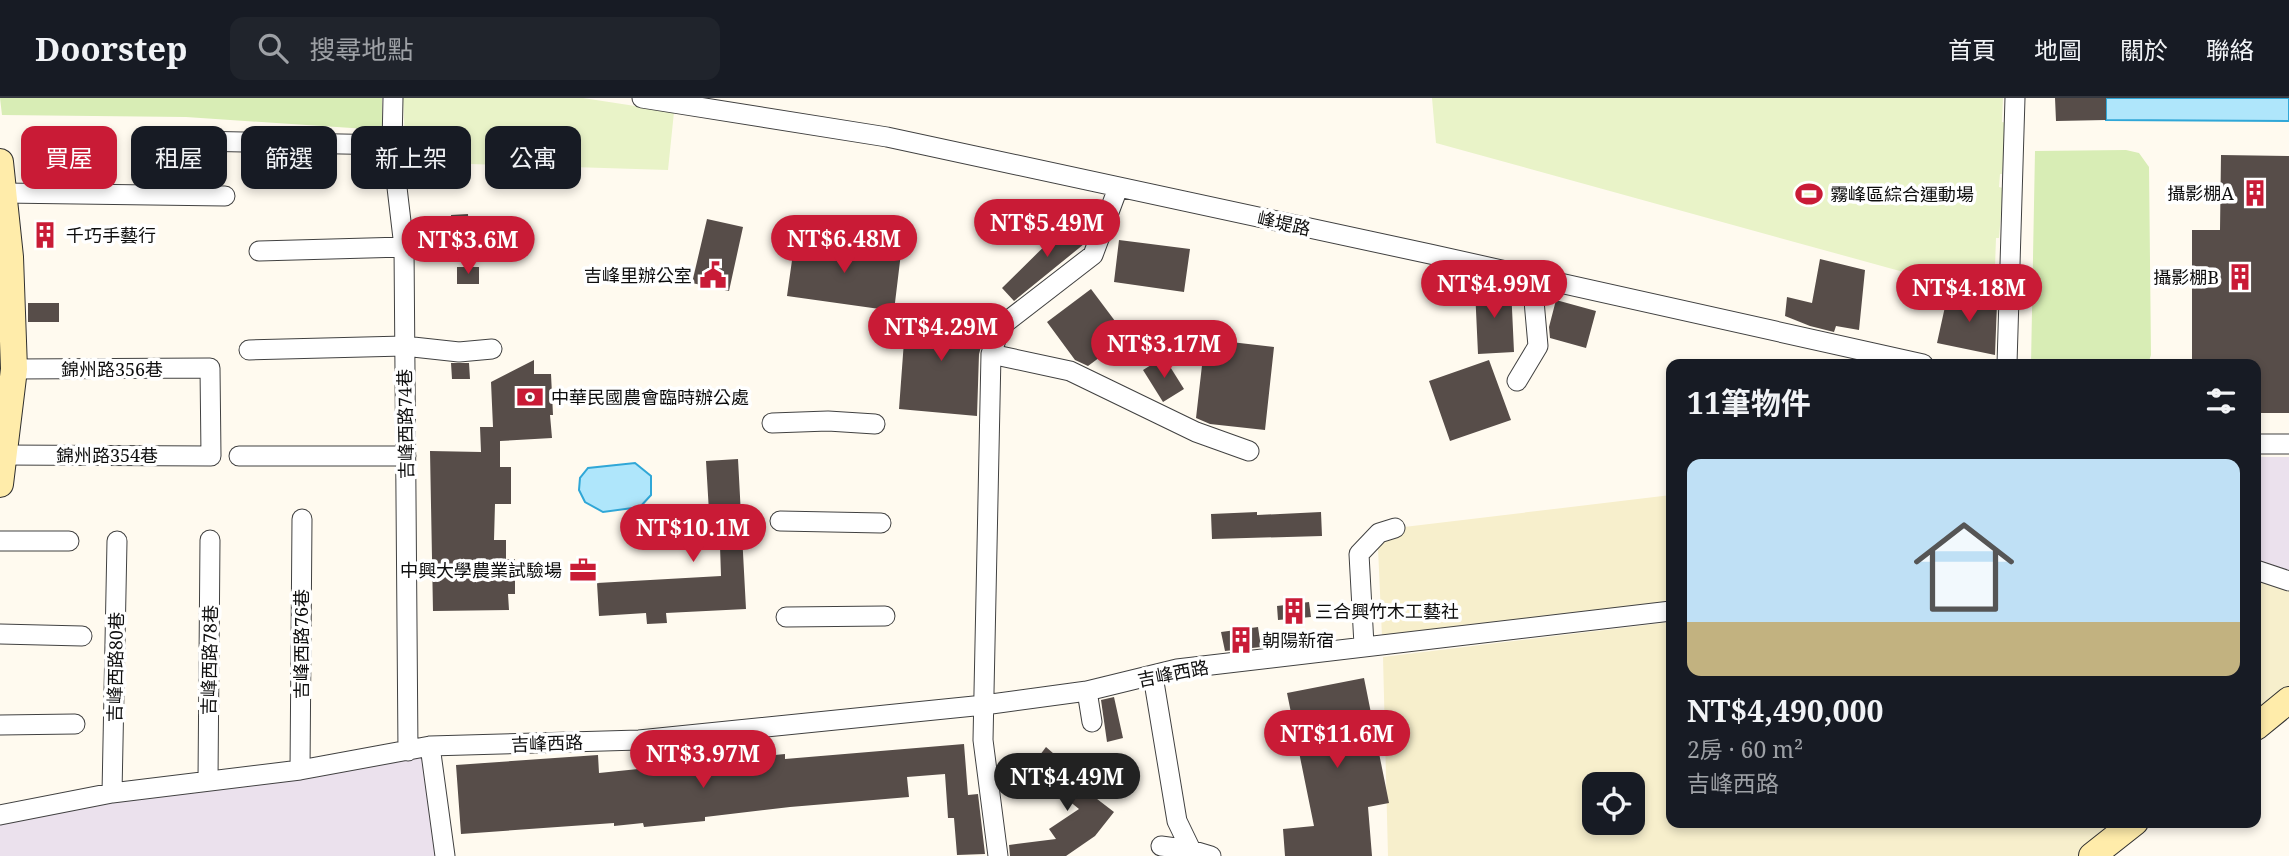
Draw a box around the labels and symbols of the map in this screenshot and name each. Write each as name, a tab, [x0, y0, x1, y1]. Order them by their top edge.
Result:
building icon: 攝影棚A	[2240, 178, 2270, 208]
sports icon: 霧峰區綜合運動場	[1794, 179, 1824, 209]
place label: 攝影棚A	[2167, 181, 2234, 205]
place label: 霧峰區綜合運動場	[1830, 182, 1974, 206]
pin: NT$5.49M	[975, 200, 1119, 259]
street label: 峰堤路	[1255, 206, 1313, 240]
pin: NT$3.6M	[403, 216, 533, 276]
pin: NT$6.48M	[772, 216, 916, 275]
building icon: 千巧手藝行	[30, 220, 60, 250]
place label: 千巧手藝行	[66, 223, 156, 247]
public building icon: 吉峰里辦公室	[698, 260, 728, 290]
pin: NT$4.99M	[1422, 260, 1566, 320]
building icon: 攝影棚B	[2225, 262, 2255, 292]
place label: 吉峰里辦公室	[584, 263, 692, 287]
pin: NT$4.18M	[1897, 264, 2041, 324]
place label: 攝影棚B	[2153, 265, 2219, 289]
pin: NT$4.29M	[869, 303, 1013, 363]
pin: NT$3.17M	[1092, 320, 1236, 380]
street label: 錦州路356巷	[61, 357, 163, 381]
street label: 吉峰西路74巷	[392, 369, 418, 479]
bank icon: 中華民國農會臨時辦公處	[515, 382, 545, 412]
place label: 中華民國農會臨時辦公處	[551, 385, 749, 409]
street label: 錦州路354巷	[56, 443, 158, 467]
pin: NT$10.1M	[621, 504, 765, 564]
office icon: 中興大學農業試驗場	[568, 555, 598, 585]
place label: 中興大學農業試驗場	[400, 558, 562, 582]
street label: 吉峰西路76巷	[289, 589, 313, 699]
building icon: 三合興竹木工藝社	[1279, 596, 1309, 626]
place label: 三合興竹木工藝社	[1315, 599, 1459, 623]
street label: 吉峰西路78巷	[196, 605, 222, 715]
street label: 吉峰西路80巷	[102, 612, 128, 722]
building icon: 朝陽新宿	[1226, 625, 1256, 655]
place label: 朝陽新宿	[1262, 628, 1334, 652]
street label: 吉峰西路	[1135, 654, 1211, 692]
pin: NT$11.6M	[1265, 710, 1409, 770]
street label: 吉峰西路	[511, 730, 583, 756]
pin: NT$3.97M	[631, 730, 775, 790]
pin: NT$4.49M	[995, 754, 1139, 813]

